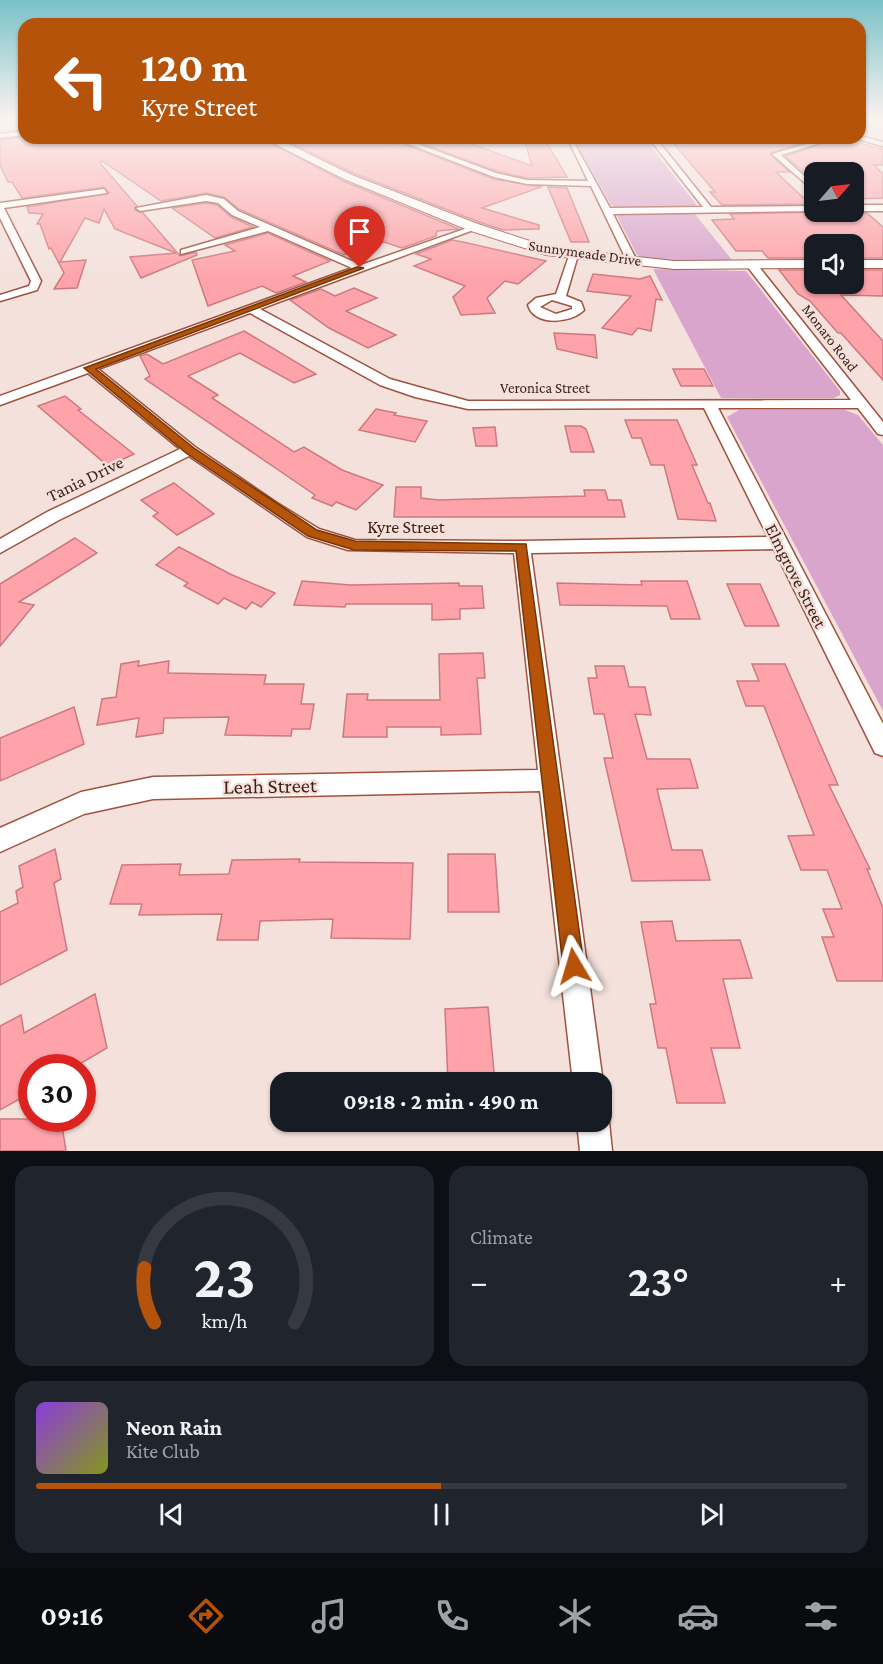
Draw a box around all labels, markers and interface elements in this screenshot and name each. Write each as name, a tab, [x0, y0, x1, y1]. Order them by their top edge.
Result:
icon: left	[42, 42, 120, 120]
text: 120 m	[141, 43, 247, 90]
text: Kyre Street	[141, 92, 257, 122]
north arrow	[804, 162, 864, 222]
map controls	[804, 162, 864, 294]
pin	[334, 206, 385, 268]
icon: arrive	[343, 215, 376, 248]
button: sound	[804, 234, 864, 294]
street label: Sunnymeade Drive	[528, 237, 643, 270]
street label: Monaro Road	[799, 301, 861, 375]
street label: Veronica Street	[500, 380, 591, 396]
street label: Tania Drive	[43, 452, 127, 506]
street label: Kyre Street	[367, 517, 446, 537]
street label: Elmgrove Street	[761, 521, 831, 632]
street label: Leah Street	[223, 773, 318, 799]
position arrow	[542, 934, 606, 998]
speed limit sign: 30	[18, 1054, 96, 1132]
text: 09:18 · 2 min · 490 m	[343, 1089, 539, 1114]
text: Climate	[470, 1226, 533, 1248]
text: 23	[193, 1241, 256, 1310]
text: 23°	[628, 1256, 689, 1306]
text: −	[470, 1263, 487, 1300]
text: +	[830, 1263, 847, 1300]
text: km/h	[201, 1309, 248, 1333]
text: Neon Rain	[126, 1415, 222, 1440]
text: Kite Club	[126, 1440, 200, 1462]
icon: previous	[155, 1498, 188, 1531]
icon: pause	[425, 1498, 458, 1531]
icon: next	[695, 1498, 728, 1531]
icon: directions	[185, 1595, 227, 1637]
icon: music	[308, 1595, 350, 1637]
icon: phone	[431, 1595, 473, 1637]
icon: climate	[554, 1595, 596, 1637]
icon: car	[677, 1595, 719, 1637]
icon: filters	[800, 1595, 842, 1637]
text: 09:16	[41, 1601, 104, 1631]

